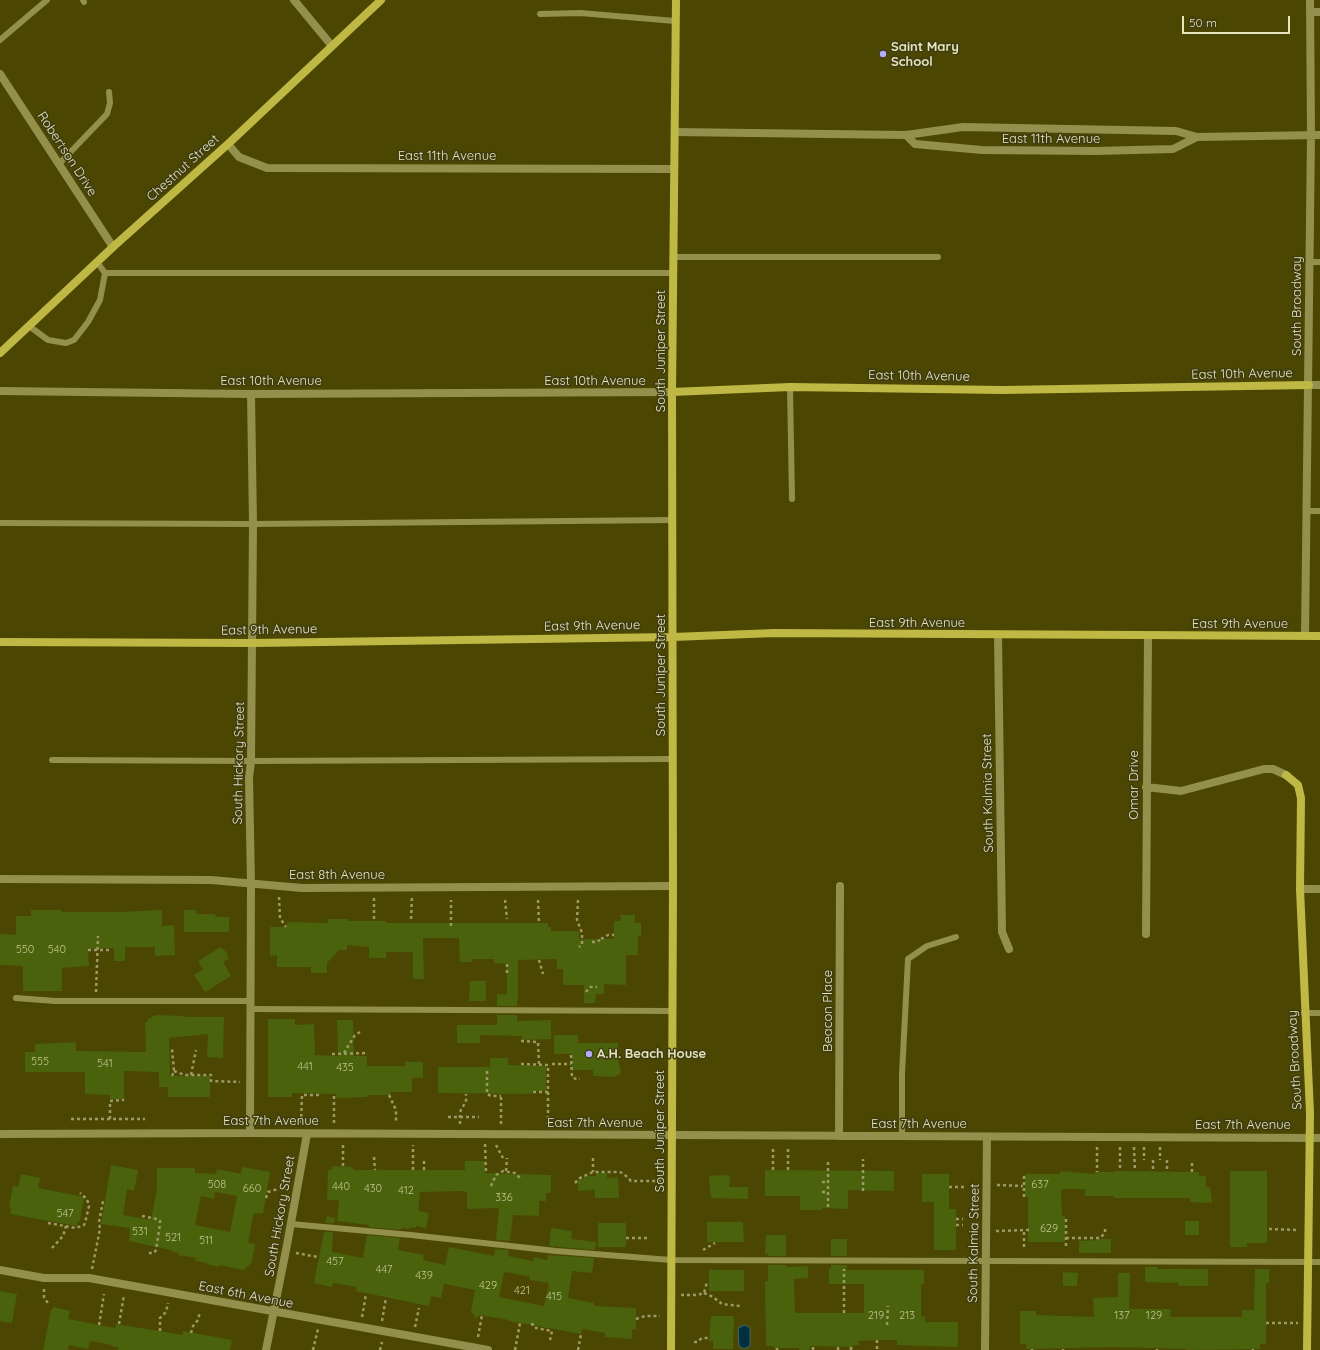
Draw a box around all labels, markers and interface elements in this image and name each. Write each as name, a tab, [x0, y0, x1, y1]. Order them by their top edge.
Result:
scale bar	[1184, 8, 1292, 34]
text: 50 m	[1189, 15, 1217, 30]
place label: Saint Mary School	[891, 39, 959, 70]
marker: Saint Mary School	[878, 49, 888, 59]
street label: Robertson Drive	[34, 109, 100, 199]
street label: Chestnut Street	[144, 131, 222, 205]
street label: East 11th Avenue	[1002, 131, 1100, 147]
street label: East 11th Avenue	[398, 148, 496, 164]
street label: South Broadway	[1289, 256, 1305, 356]
street label: South Juniper Street	[653, 290, 669, 412]
street label: East 10th Avenue	[1191, 365, 1293, 383]
street label: East 10th Avenue	[868, 367, 970, 385]
street label: East 10th Avenue	[220, 373, 322, 389]
street label: East 10th Avenue	[544, 373, 646, 389]
street label: South Juniper Street	[653, 614, 669, 736]
street label: East 9th Avenue	[869, 615, 965, 631]
street label: East 9th Avenue	[1192, 616, 1288, 632]
street label: East 9th Avenue	[544, 617, 640, 635]
street label: East 9th Avenue	[221, 621, 317, 639]
street label: South Hickory Street	[230, 701, 248, 825]
street label: South Kalmia Street	[979, 733, 997, 853]
street label: Omar Drive	[1126, 750, 1142, 820]
street label: East 8th Avenue	[289, 867, 385, 883]
house number: 550	[16, 943, 34, 957]
house number: 540	[48, 943, 66, 957]
street label: Beacon Place	[820, 970, 836, 1052]
street label: South Broadway	[1285, 1010, 1305, 1110]
place label: A.H. Beach House	[597, 1046, 706, 1062]
marker: A.H. Beach House	[584, 1049, 594, 1059]
house number: 555	[31, 1055, 49, 1069]
house number: 541	[97, 1057, 113, 1071]
house number: 441	[297, 1060, 313, 1074]
house number: 435	[336, 1061, 354, 1075]
street label: South Juniper Street	[652, 1070, 668, 1192]
street label: East 7th Avenue	[223, 1113, 319, 1129]
street label: East 7th Avenue	[547, 1115, 643, 1131]
street label: East 7th Avenue	[871, 1116, 967, 1132]
street label: East 7th Avenue	[1195, 1117, 1291, 1133]
street label: South Hickory Street	[262, 1154, 298, 1278]
house number: 508	[208, 1178, 226, 1192]
house number: 637	[1031, 1178, 1049, 1192]
house number: 440	[332, 1180, 350, 1194]
house number: 660	[243, 1182, 261, 1196]
house number: 430	[364, 1182, 382, 1196]
street label: South Kalmia Street	[965, 1183, 983, 1303]
house number: 412	[398, 1184, 414, 1198]
house number: 336	[495, 1191, 513, 1205]
house number: 547	[56, 1207, 74, 1221]
house number: 629	[1040, 1222, 1058, 1236]
house number: 531	[132, 1225, 148, 1239]
house number: 521	[165, 1231, 181, 1245]
house number: 511	[199, 1234, 213, 1248]
house number: 457	[326, 1255, 344, 1269]
house number: 447	[376, 1263, 392, 1277]
house number: 439	[415, 1269, 433, 1283]
street label: East 6th Avenue	[197, 1278, 295, 1312]
house number: 429	[479, 1279, 497, 1293]
house number: 421	[514, 1284, 530, 1298]
house number: 415	[546, 1290, 562, 1304]
house number: 219	[868, 1309, 884, 1323]
house number: 213	[899, 1309, 915, 1323]
house number: 137	[1114, 1309, 1130, 1323]
house number: 129	[1146, 1309, 1162, 1323]

